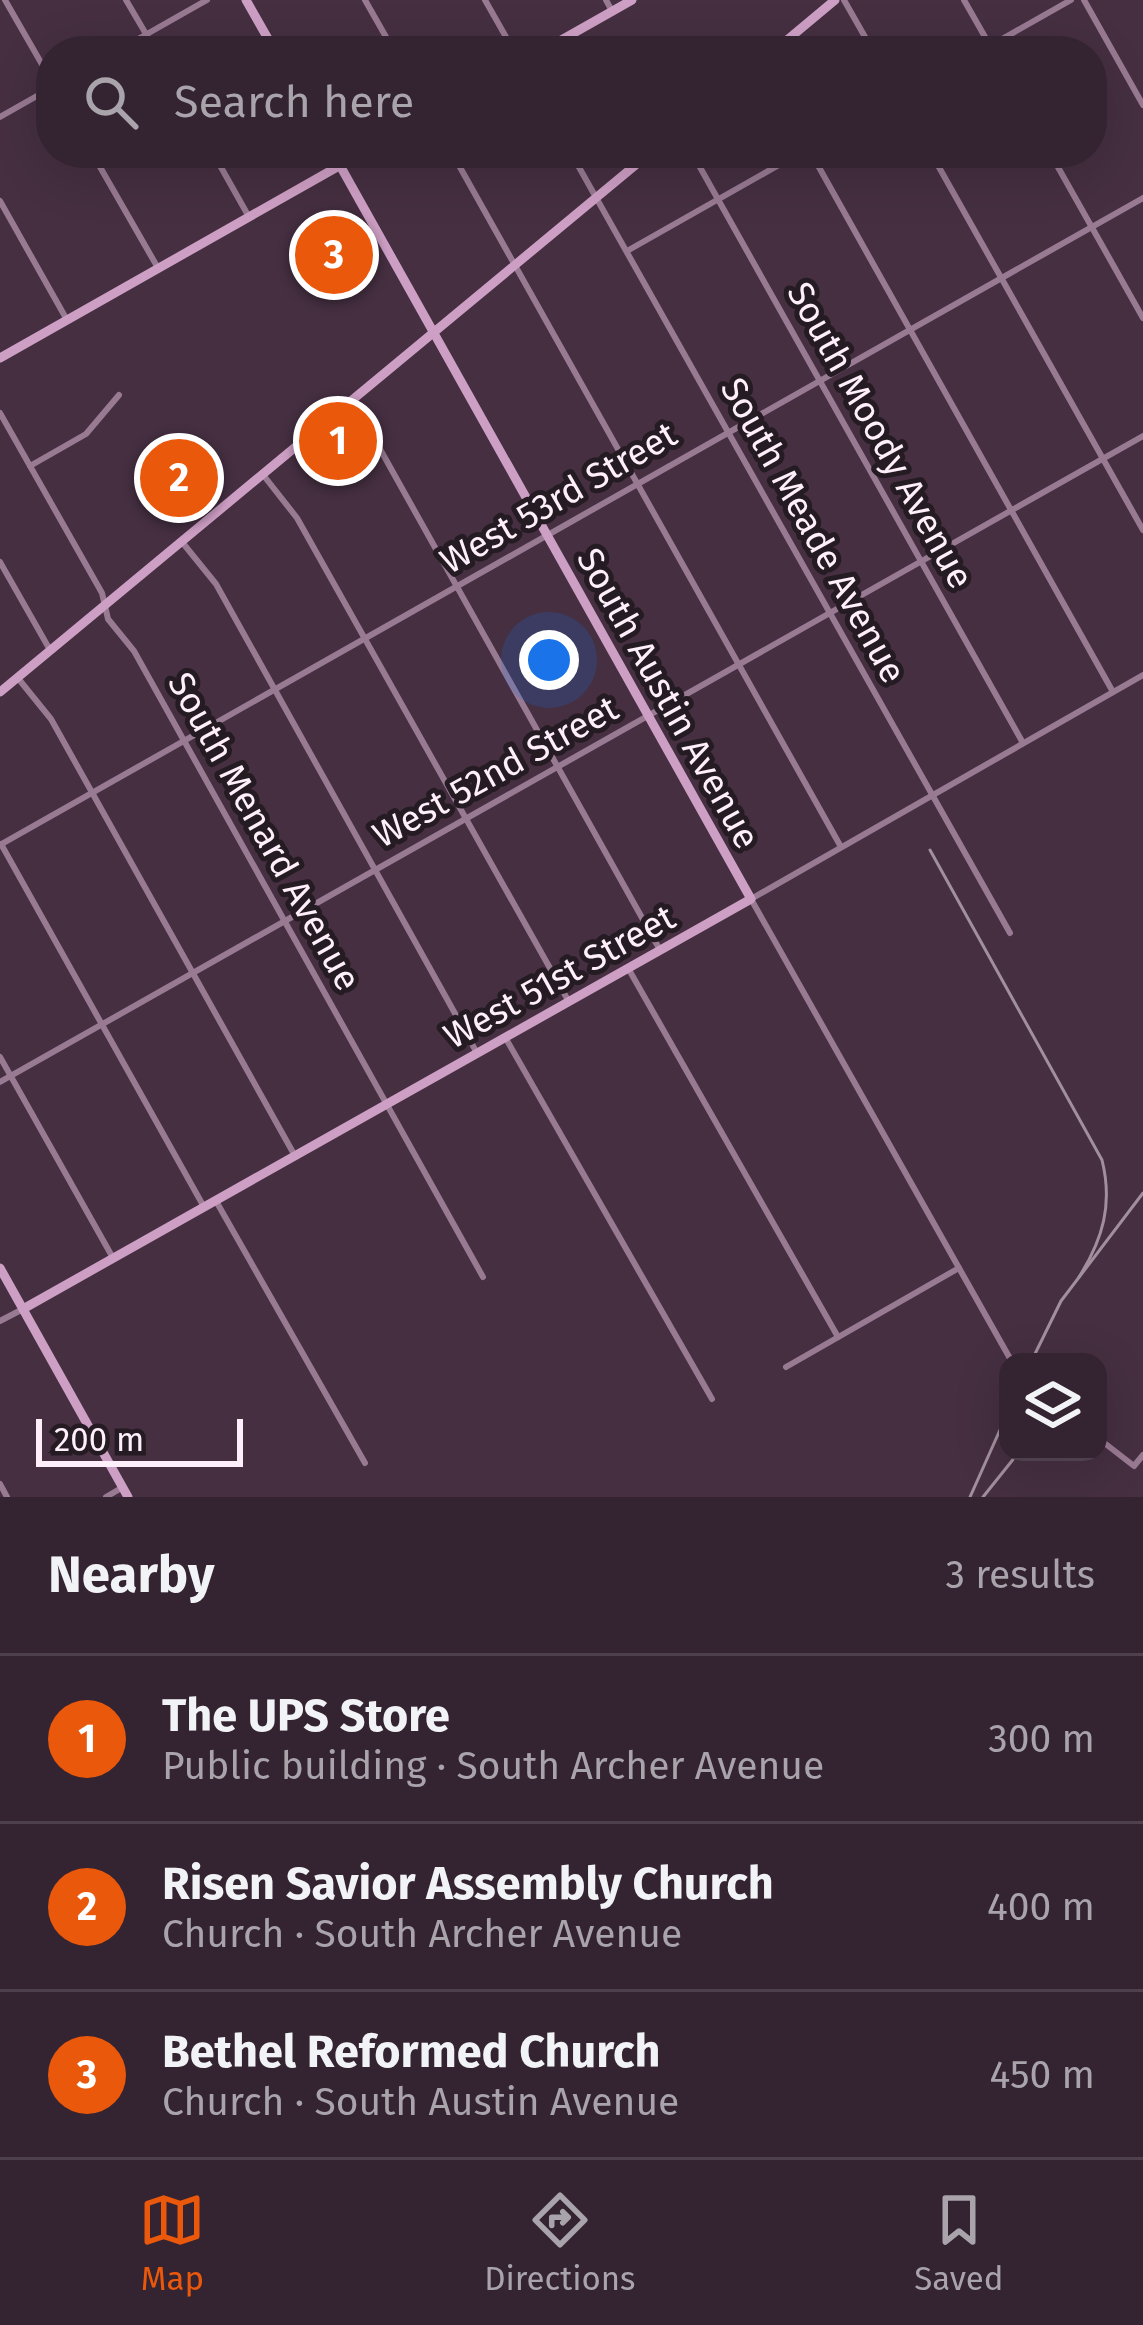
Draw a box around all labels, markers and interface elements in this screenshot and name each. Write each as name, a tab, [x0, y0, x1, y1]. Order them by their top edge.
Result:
search box	[36, 36, 1107, 168]
icon: search	[78, 69, 144, 135]
text: Search here	[174, 75, 414, 129]
pin: 3	[295, 210, 373, 300]
street label: South Moody Avenue	[778, 275, 983, 596]
street label: South Meade Avenue	[711, 370, 915, 691]
pin: 1	[299, 396, 377, 486]
street label: West 53rd Street	[432, 412, 685, 583]
pin: 2	[140, 433, 218, 523]
street label: South Austin Avenue	[567, 540, 769, 856]
your location	[519, 630, 579, 690]
street label: South Menard Avenue	[158, 665, 370, 998]
street label: West 52nd Street	[365, 686, 626, 857]
street label: West 51st Street	[436, 895, 683, 1058]
map controls	[999, 1353, 1107, 1461]
button: layers	[999, 1353, 1107, 1461]
scale bar	[36, 1413, 243, 1466]
text: 200 m	[54, 1420, 144, 1460]
text: Nearby	[48, 1544, 214, 1606]
text: 3 results	[945, 1552, 1095, 1598]
text: The UPS Store	[162, 1689, 450, 1743]
text: 1	[78, 1716, 96, 1762]
text: 300 m	[988, 1716, 1095, 1762]
text: Public building · South Archer Avenue	[162, 1743, 824, 1789]
text: Risen Savior Assembly Church	[162, 1857, 774, 1911]
text: 2	[77, 1884, 97, 1930]
text: 400 m	[987, 1884, 1095, 1930]
text: Church · South Archer Avenue	[162, 1911, 682, 1957]
text: Bethel Reformed Church	[162, 2025, 661, 2079]
text: 3	[77, 2052, 97, 2098]
text: 450 m	[990, 2052, 1095, 2098]
text: Church · South Austin Avenue	[162, 2079, 679, 2125]
tab: Map	[139, 2187, 205, 2299]
tab: Directions	[484, 2187, 636, 2299]
tab: Saved	[914, 2187, 1004, 2299]

